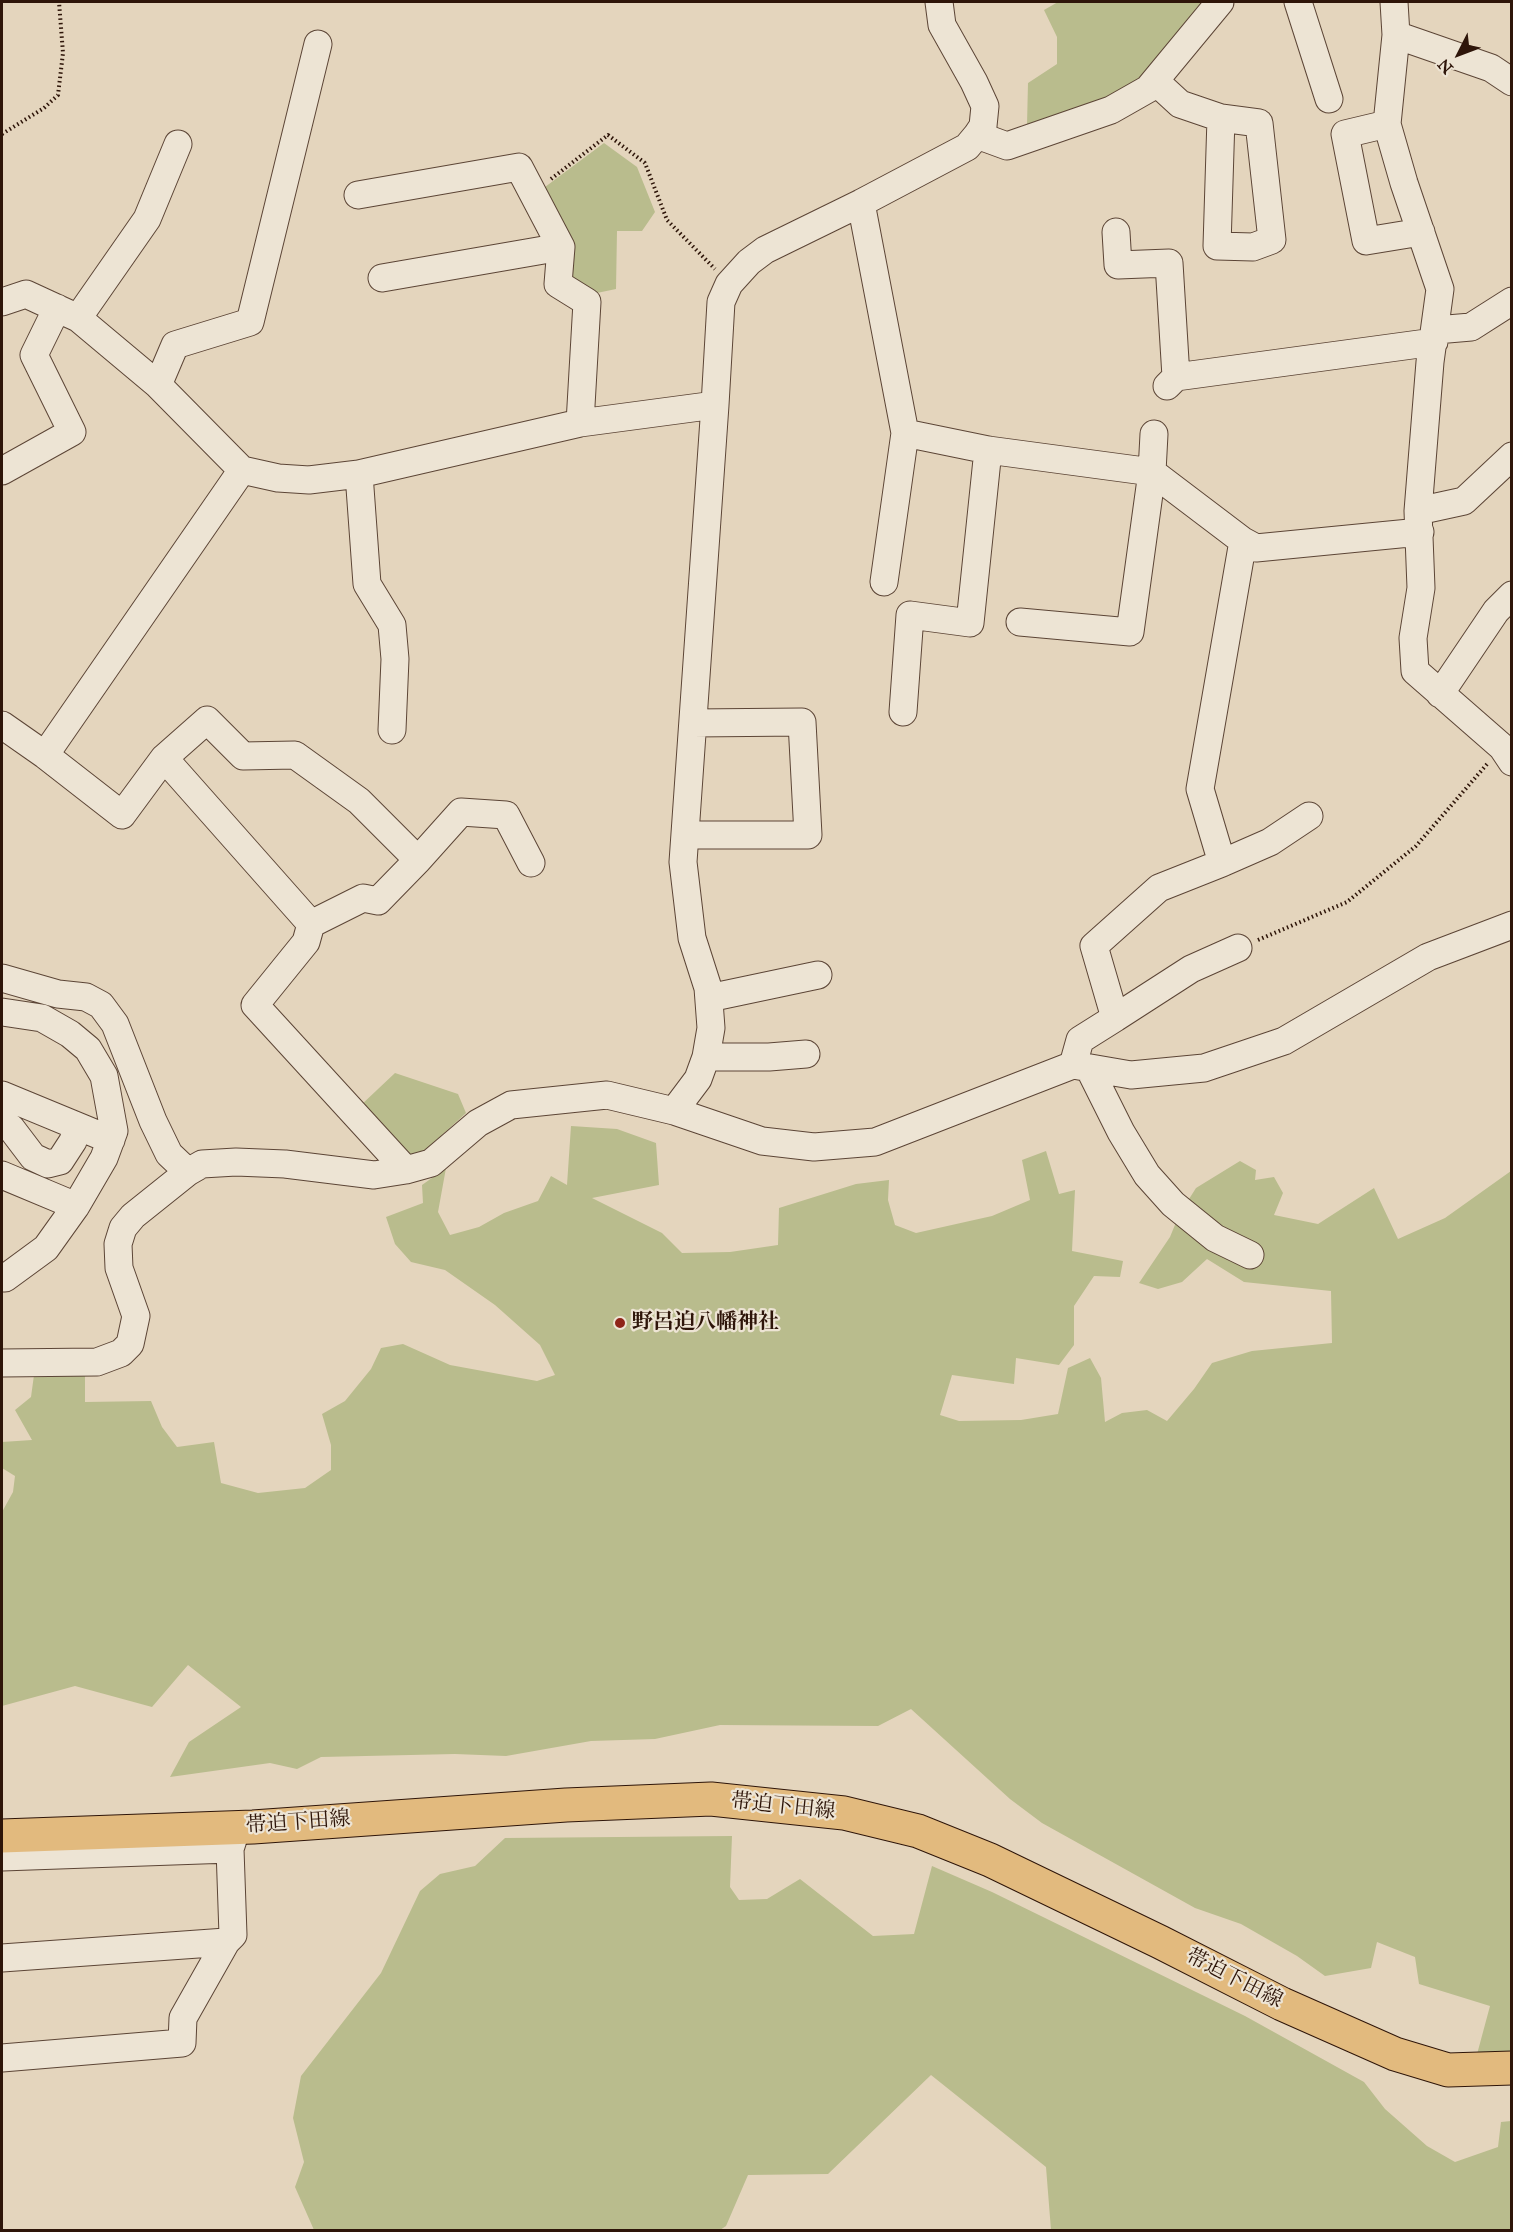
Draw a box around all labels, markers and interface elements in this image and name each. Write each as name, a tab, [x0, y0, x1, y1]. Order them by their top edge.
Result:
north arrow	[1429, 24, 1489, 84]
text: N	[1434, 55, 1457, 78]
place label: 野呂迫八幡神社	[632, 1310, 779, 1336]
marker: 野呂迫八幡神社	[613, 1316, 627, 1330]
street label: 帯迫下田線	[729, 1789, 837, 1825]
street label: 帯迫下田線	[245, 1807, 351, 1839]
street label: 帯迫下田線	[1182, 1944, 1286, 2014]

